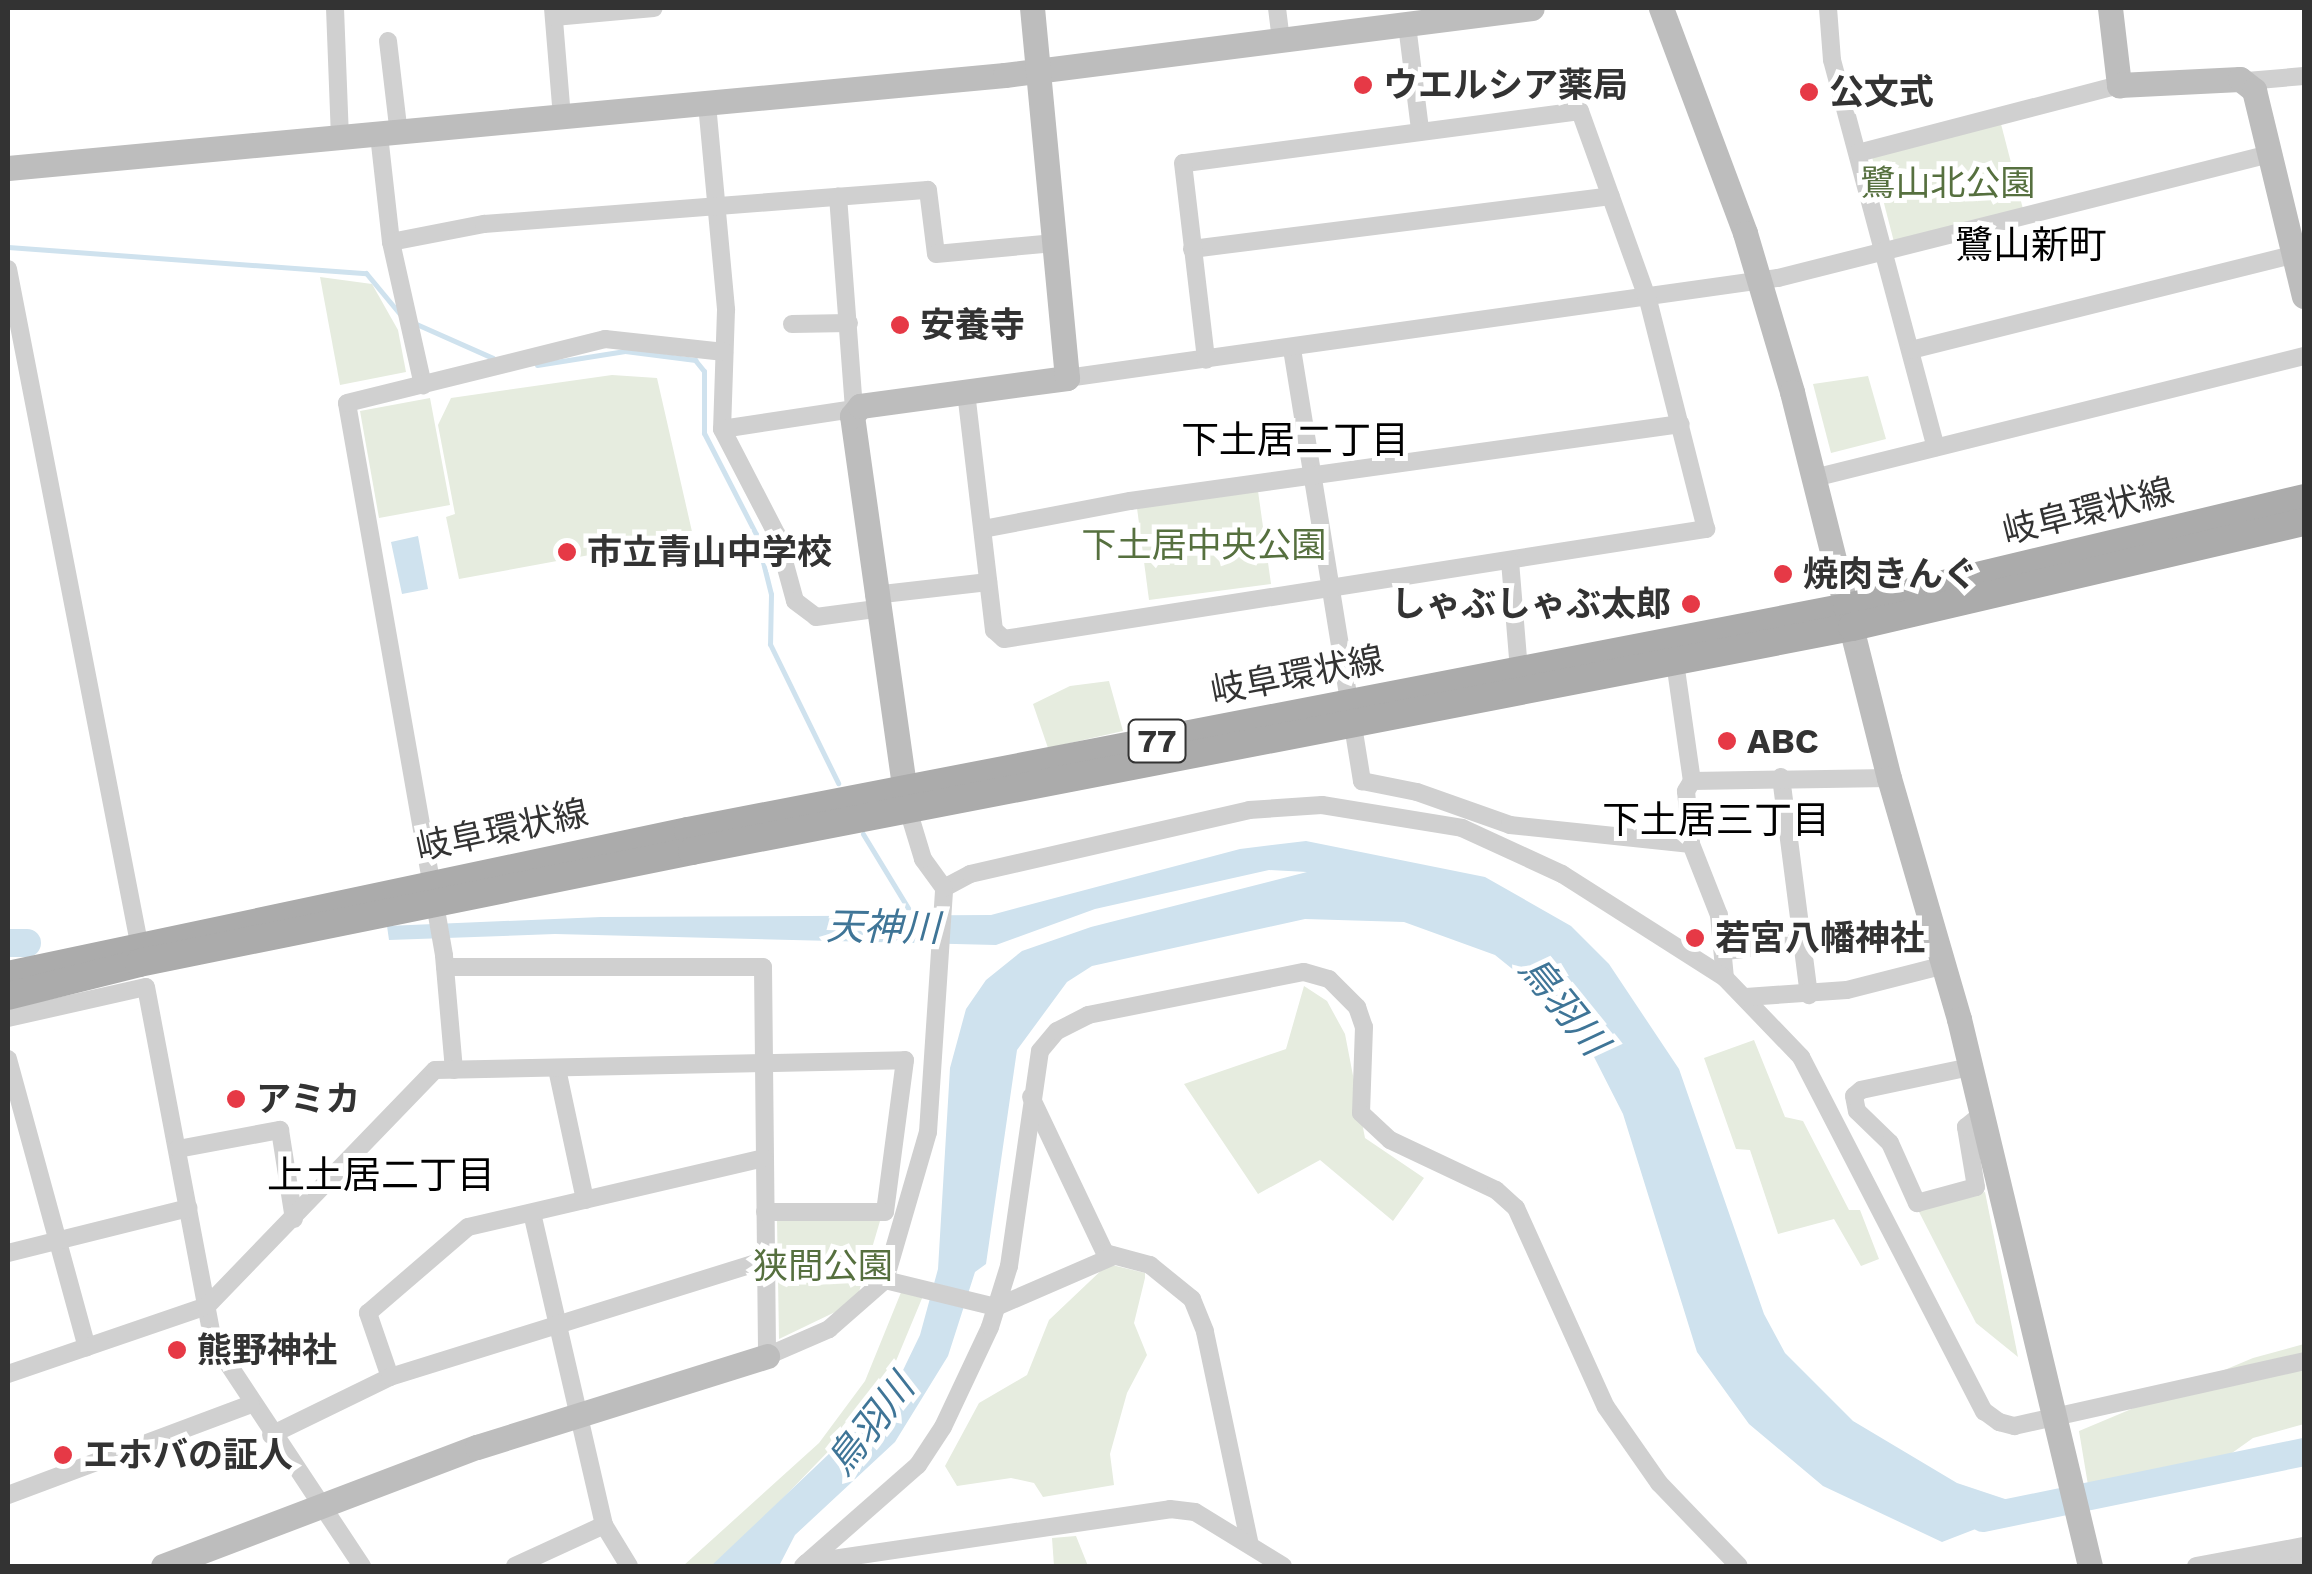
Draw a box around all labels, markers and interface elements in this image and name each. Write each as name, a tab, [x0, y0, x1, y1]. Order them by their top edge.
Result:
place label: ウエルシア薬局	[1383, 64, 1628, 106]
place label: 公文式	[1829, 71, 1934, 113]
marker: ウエルシア薬局	[1352, 74, 1374, 96]
marker: 公文式	[1798, 81, 1820, 103]
park label: 鷺山北公園	[1861, 162, 2035, 204]
district label: 鷺山新町	[1955, 223, 2107, 269]
place label: 安養寺	[920, 304, 1025, 346]
marker: 安養寺	[889, 314, 911, 336]
district label: 下土居二丁目	[1181, 418, 1409, 464]
street label: 岐阜環状線	[1998, 469, 2178, 553]
park label: 下土居中央公園	[1082, 524, 1326, 566]
place label: 市立青山中学校	[587, 531, 832, 573]
marker: 市立青山中学校	[556, 541, 578, 563]
place label: 焼肉きんぐ	[1803, 553, 1978, 595]
marker: 焼肉きんぐ	[1772, 563, 1794, 585]
place label: しゃぶしゃぶ太郎	[1391, 583, 1671, 625]
marker: しゃぶしゃぶ太郎	[1680, 593, 1702, 615]
street label: 岐阜環状線	[1207, 638, 1387, 712]
road number: 77	[1127, 714, 1187, 768]
place label: ABC	[1747, 720, 1818, 762]
marker: ABC	[1716, 730, 1738, 752]
street label: 岐阜環状線	[412, 791, 592, 869]
district label: 下土居三丁目	[1602, 798, 1830, 844]
water label: 天神川	[826, 904, 940, 952]
place label: 若宮八幡神社	[1715, 917, 1925, 959]
marker: 若宮八幡神社	[1684, 927, 1706, 949]
water label: 鳥羽川	[1509, 947, 1617, 1065]
place label: アミカ	[256, 1078, 361, 1120]
marker: アミカ	[225, 1088, 247, 1110]
district label: 上土居二丁目	[267, 1153, 495, 1199]
park label: 狭間公園	[753, 1245, 893, 1287]
place label: 熊野神社	[197, 1329, 337, 1371]
marker: 熊野神社	[166, 1339, 188, 1361]
water label: 鳥羽川	[818, 1366, 924, 1484]
place label: エホバの証人	[83, 1434, 293, 1476]
marker: エホバの証人	[52, 1444, 74, 1466]

